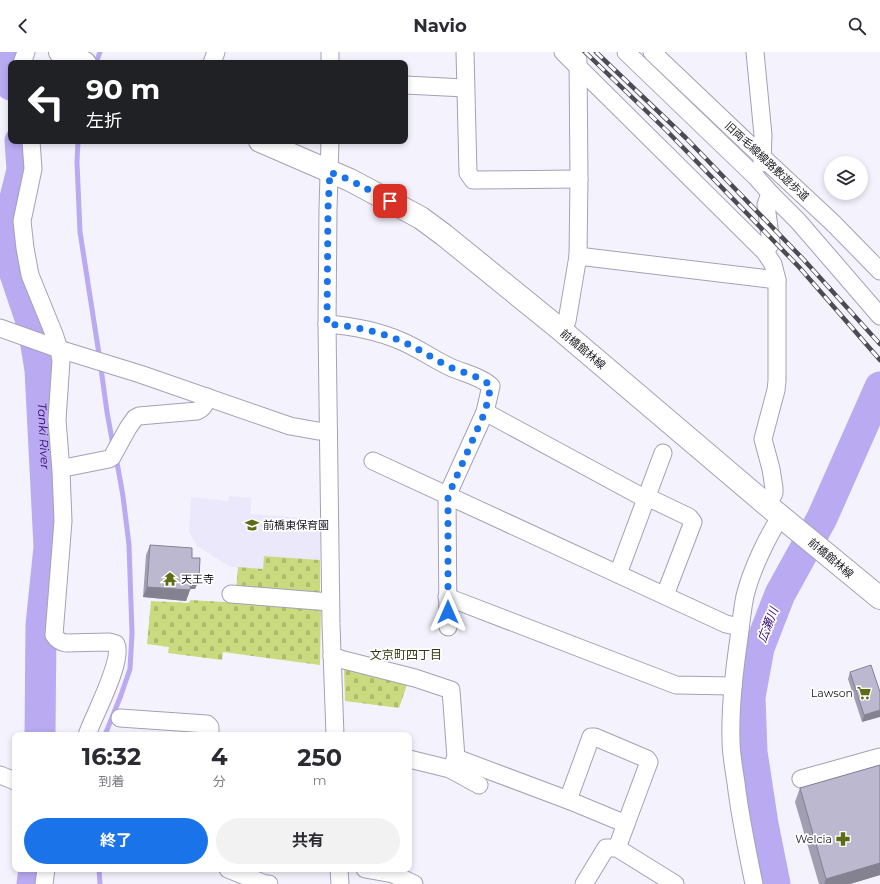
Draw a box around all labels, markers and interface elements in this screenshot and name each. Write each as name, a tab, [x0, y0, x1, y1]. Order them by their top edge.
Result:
icon: back	[12, 15, 34, 37]
text: Navio	[413, 15, 467, 37]
icon: search	[846, 15, 868, 37]
text: 90 m	[86, 72, 160, 106]
icon: left	[20, 76, 72, 128]
text: 左折	[86, 110, 122, 132]
street label: 旧両毛線線路敷遊歩道	[722, 118, 812, 204]
map controls	[824, 156, 868, 200]
button: layers	[824, 156, 868, 200]
pin	[373, 184, 407, 218]
icon: arrive	[379, 190, 401, 212]
street label: 前橋館林線	[557, 326, 609, 372]
water label: Tanki River	[35, 402, 53, 470]
school or university icon: 前橋東保育園	[244, 517, 260, 533]
place label: 前橋東保育園	[263, 518, 329, 532]
street label: 前橋館林線	[805, 535, 857, 581]
temple icon: 天王寺	[162, 571, 178, 587]
place label: 天王寺	[181, 572, 214, 586]
position arrow	[427, 591, 469, 633]
water label: 広瀬川	[754, 603, 782, 644]
district label: 文京町四丁目	[370, 647, 442, 662]
supermarket icon: Lawson	[856, 685, 872, 701]
place label: Lawson	[811, 686, 853, 700]
text: 16:32	[82, 742, 141, 771]
text: 4	[211, 742, 228, 771]
text: 250	[297, 743, 342, 772]
text: m	[313, 772, 327, 788]
text: 到着	[98, 773, 124, 789]
text: 分	[213, 773, 226, 789]
button: 終了	[24, 818, 208, 864]
button: 共有	[216, 818, 400, 864]
pharmacy icon: Welcia	[835, 831, 851, 847]
place label: Welcia	[795, 832, 832, 846]

